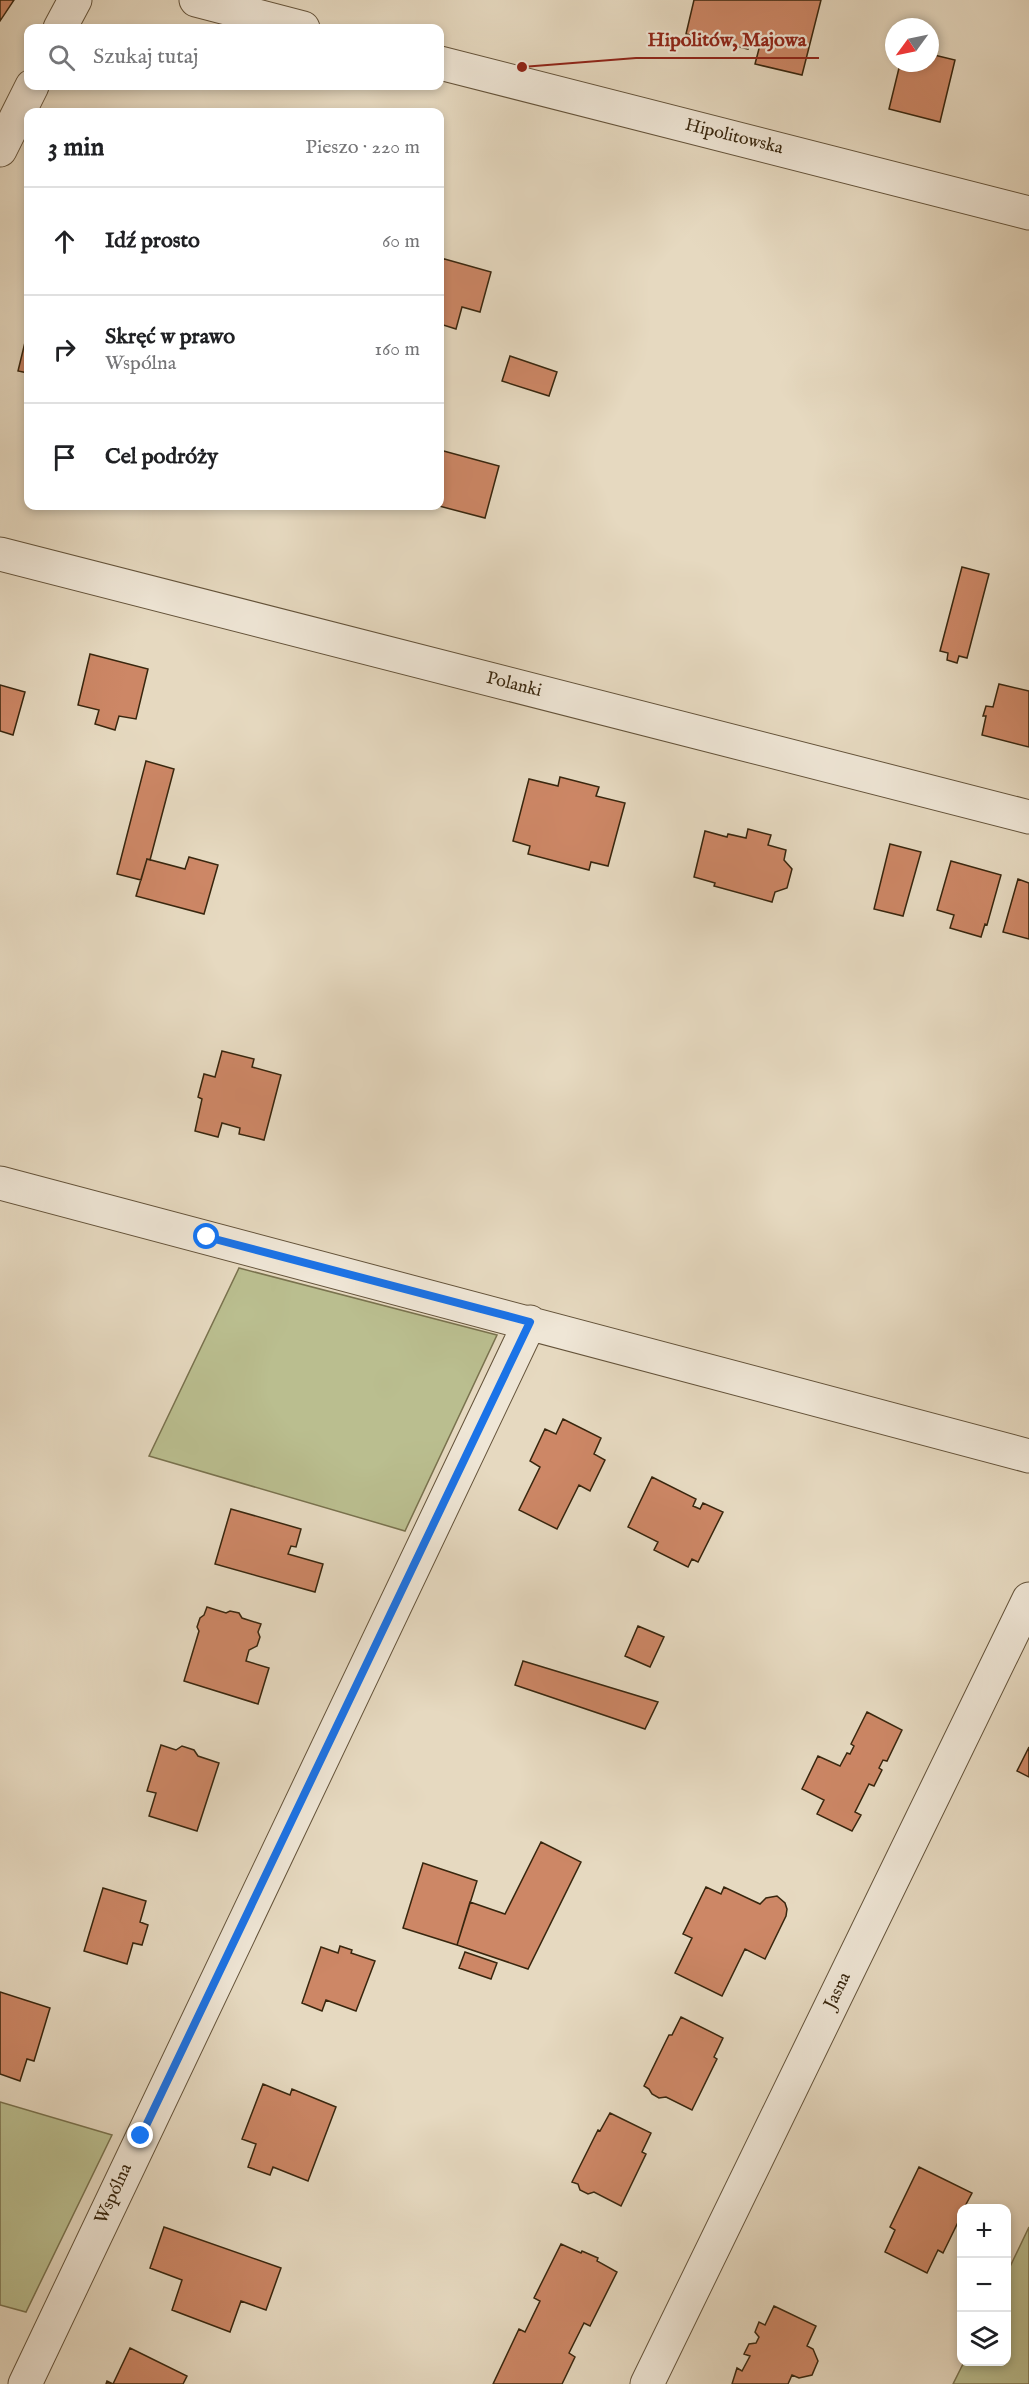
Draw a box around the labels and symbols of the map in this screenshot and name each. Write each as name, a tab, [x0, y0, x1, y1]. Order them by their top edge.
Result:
north arrow	[885, 18, 939, 72]
callout: Hipolitów, Majowa	[636, 20, 819, 58]
text: Hipolitów, Majowa	[648, 28, 807, 53]
street label: Hipolitowska	[682, 114, 786, 160]
street label: Polanki	[484, 667, 544, 703]
route start	[193, 1223, 219, 1249]
street label: Jasna	[818, 1969, 857, 2015]
route end	[127, 2122, 153, 2148]
street label: Wspólna	[90, 2160, 138, 2228]

